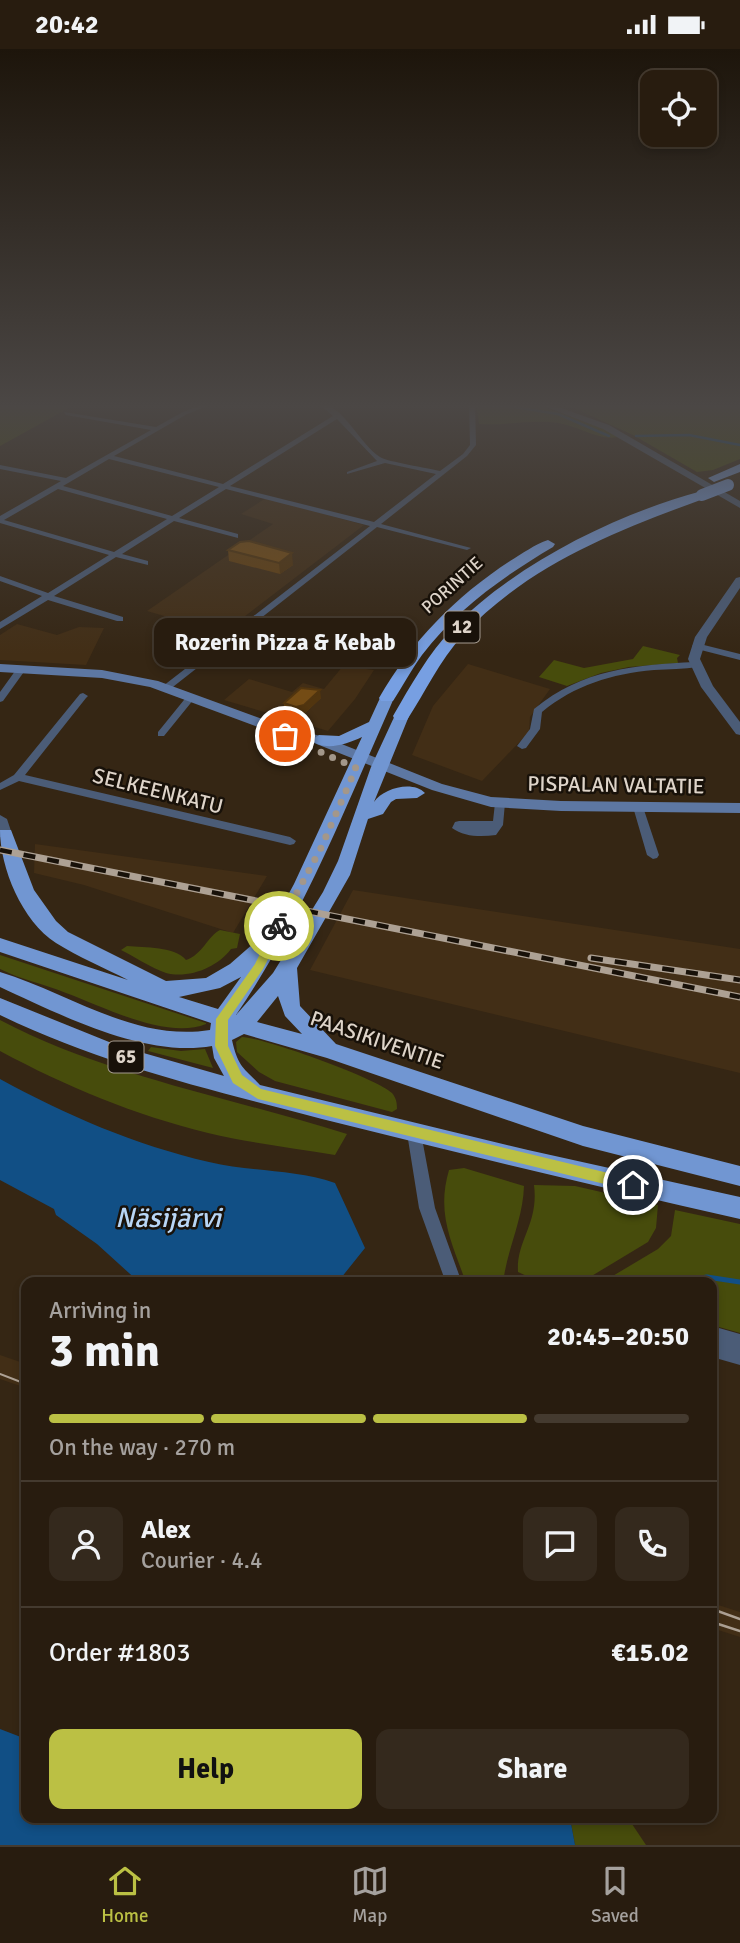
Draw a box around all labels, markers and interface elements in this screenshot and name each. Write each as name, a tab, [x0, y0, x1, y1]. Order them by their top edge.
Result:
text: 20:42	[35, 9, 99, 41]
map controls	[640, 70, 717, 147]
button: locate	[640, 70, 717, 147]
street label: PORINTIE	[417, 552, 487, 618]
road number: 12	[444, 611, 480, 643]
callout: Rozerin Pizza & Kebab	[154, 617, 416, 666]
text: Rozerin Pizza & Kebab	[174, 628, 396, 657]
pin	[255, 706, 315, 766]
icon: bag	[266, 717, 304, 755]
street label: SELKEENKATU	[90, 762, 226, 820]
street label: PISPALAN VALTATIE	[527, 770, 705, 800]
courier	[244, 891, 314, 961]
icon: bike	[260, 907, 298, 945]
street label: PAASIKIVENTIE	[307, 1005, 447, 1075]
road number: 65	[108, 1041, 144, 1073]
pin	[603, 1155, 663, 1215]
icon: home	[614, 1166, 652, 1204]
water label: Näsijärvi	[115, 1201, 224, 1235]
text: Arriving in	[49, 1296, 151, 1325]
text: 20:45–20:50	[547, 1321, 689, 1353]
text: 3 min	[49, 1323, 160, 1379]
text: On the way · 270 m	[49, 1433, 235, 1462]
button: person	[49, 1507, 123, 1581]
button: chat	[523, 1507, 597, 1581]
button: phone	[615, 1507, 689, 1581]
text: Alex	[141, 1514, 191, 1546]
text: Courier · 4.4	[141, 1546, 262, 1575]
text: Order #1803	[49, 1637, 190, 1669]
text: €15.02	[611, 1637, 689, 1669]
button: Help	[49, 1729, 362, 1809]
button: Share	[376, 1729, 689, 1809]
tab: Home	[101, 1862, 148, 1928]
tab: Map	[351, 1862, 389, 1928]
tab: Saved	[591, 1862, 639, 1928]

